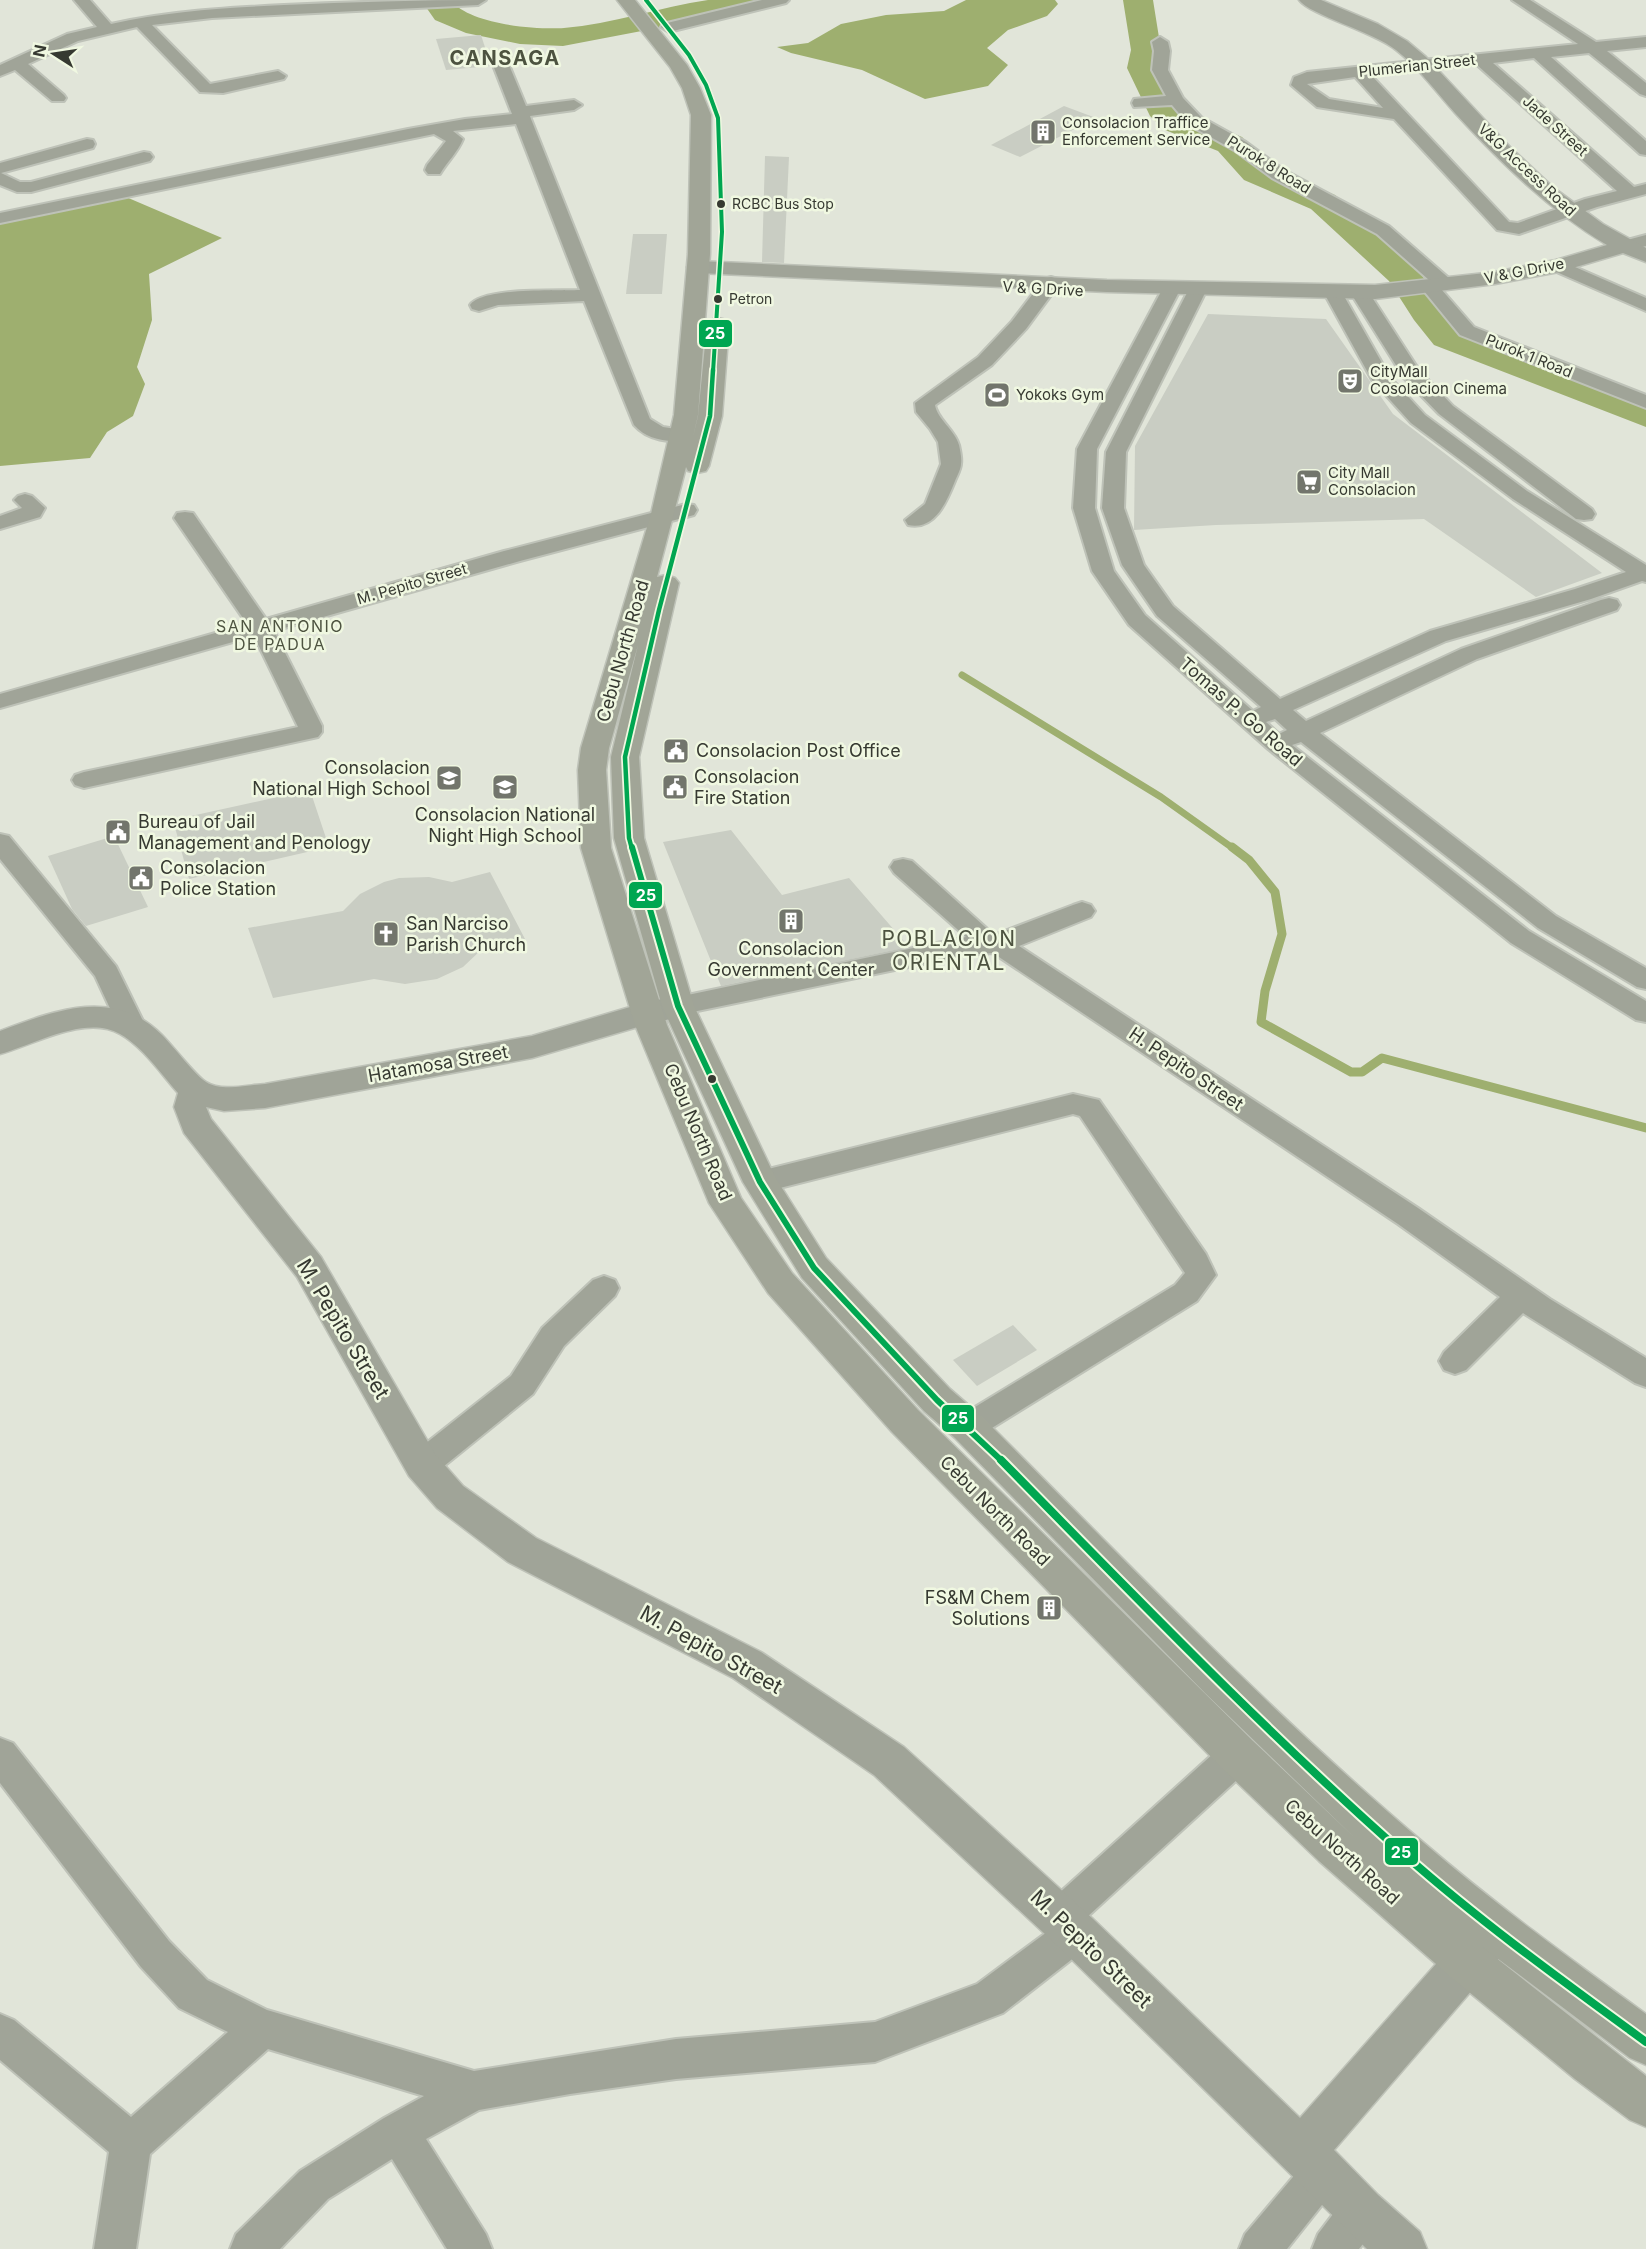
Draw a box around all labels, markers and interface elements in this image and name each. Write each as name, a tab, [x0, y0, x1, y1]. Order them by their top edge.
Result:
north arrow	[24, 24, 84, 84]
text: N	[28, 43, 50, 59]
district label: CANSAGA	[449, 46, 561, 70]
street label: Plumerian Street	[1358, 50, 1476, 81]
street label: Jade Street	[1519, 91, 1592, 160]
place label: Consolacion Traffice Enforcement Service	[1062, 113, 1210, 149]
building icon: Consolacion Traffice Enforcement Service	[1028, 117, 1058, 147]
street label: V&G Access Road	[1474, 119, 1580, 220]
street label: Purok 8 Road	[1224, 131, 1315, 198]
place label: RCBC Bus Stop	[732, 195, 834, 212]
marker: RCBC Bus Stop	[715, 198, 727, 210]
street label: V & G Drive	[1482, 253, 1566, 288]
street label: V & G Drive	[1002, 277, 1084, 300]
place label: Petron	[729, 290, 772, 307]
marker: Petron	[712, 293, 724, 305]
line badge: 25	[698, 319, 733, 348]
text: 25	[705, 323, 725, 343]
street label: Purok 1 Road	[1483, 330, 1575, 382]
place label: CityMall Cosolacion Cinema	[1370, 362, 1507, 398]
theatre icon: CityMall Cosolacion Cinema	[1335, 366, 1365, 396]
sports icon: Yokoks Gym	[982, 380, 1012, 410]
place label: Yokoks Gym	[1016, 385, 1104, 404]
place label: City Mall Consolacion	[1328, 463, 1416, 499]
supermarket icon: City Mall Consolacion	[1294, 467, 1324, 497]
street label: M. Pepito Street	[355, 559, 469, 608]
street label: Cebu North Road	[592, 577, 653, 724]
district label: SAN ANTONIO DE PADUA	[216, 616, 344, 654]
street label: Tomas P. Go Road	[1176, 653, 1307, 770]
public building icon: Consolacion Post Office	[661, 736, 691, 766]
place label: Consolacion Post Office	[696, 740, 901, 761]
place label: Consolacion National High School	[252, 757, 430, 799]
school or university icon: Consolacion National High School	[434, 763, 464, 793]
place label: Consolacion Fire Station	[694, 766, 799, 808]
school or university icon: Consolacion National Night High School	[490, 772, 520, 802]
public building icon: Consolacion Fire Station	[660, 772, 690, 802]
place label: Consolacion National Night High School	[415, 804, 595, 846]
place label: Bureau of Jail Management and Penology	[138, 811, 371, 853]
public building icon: Bureau of Jail Management and Penology	[103, 817, 133, 847]
place label: Consolacion Police Station	[160, 857, 276, 899]
public building icon: Consolacion Police Station	[126, 863, 156, 893]
line badge: 25	[628, 881, 663, 909]
text: 25	[636, 885, 656, 905]
building icon: Consolacion Government Center	[776, 906, 806, 936]
place label: San Narciso Parish Church	[406, 913, 526, 955]
church icon: San Narciso Parish Church	[371, 919, 401, 949]
district label: POBLACION ORIENTAL	[881, 926, 1017, 975]
place label: Consolacion Government Center	[708, 938, 875, 980]
street label: H. Pepito Street	[1125, 1023, 1247, 1115]
street label: Hatamosa Street	[366, 1041, 510, 1086]
street label: Cebu North Road	[660, 1060, 737, 1203]
unlabelled marker	[706, 1073, 718, 1085]
street label: M. Pepito Street	[292, 1254, 395, 1403]
line badge: 25	[941, 1404, 975, 1433]
text: 25	[948, 1408, 968, 1428]
street label: Cebu North Road	[936, 1451, 1055, 1570]
place label: FS&M Chem Solutions	[925, 1587, 1030, 1629]
building icon: FS&M Chem Solutions	[1034, 1593, 1064, 1623]
street label: M. Pepito Street	[636, 1600, 787, 1699]
street label: Cebu North Road	[1281, 1795, 1404, 1909]
line badge: 25	[1384, 1837, 1419, 1866]
text: 25	[1391, 1842, 1411, 1862]
street label: M. Pepito Street	[1026, 1884, 1157, 2013]

